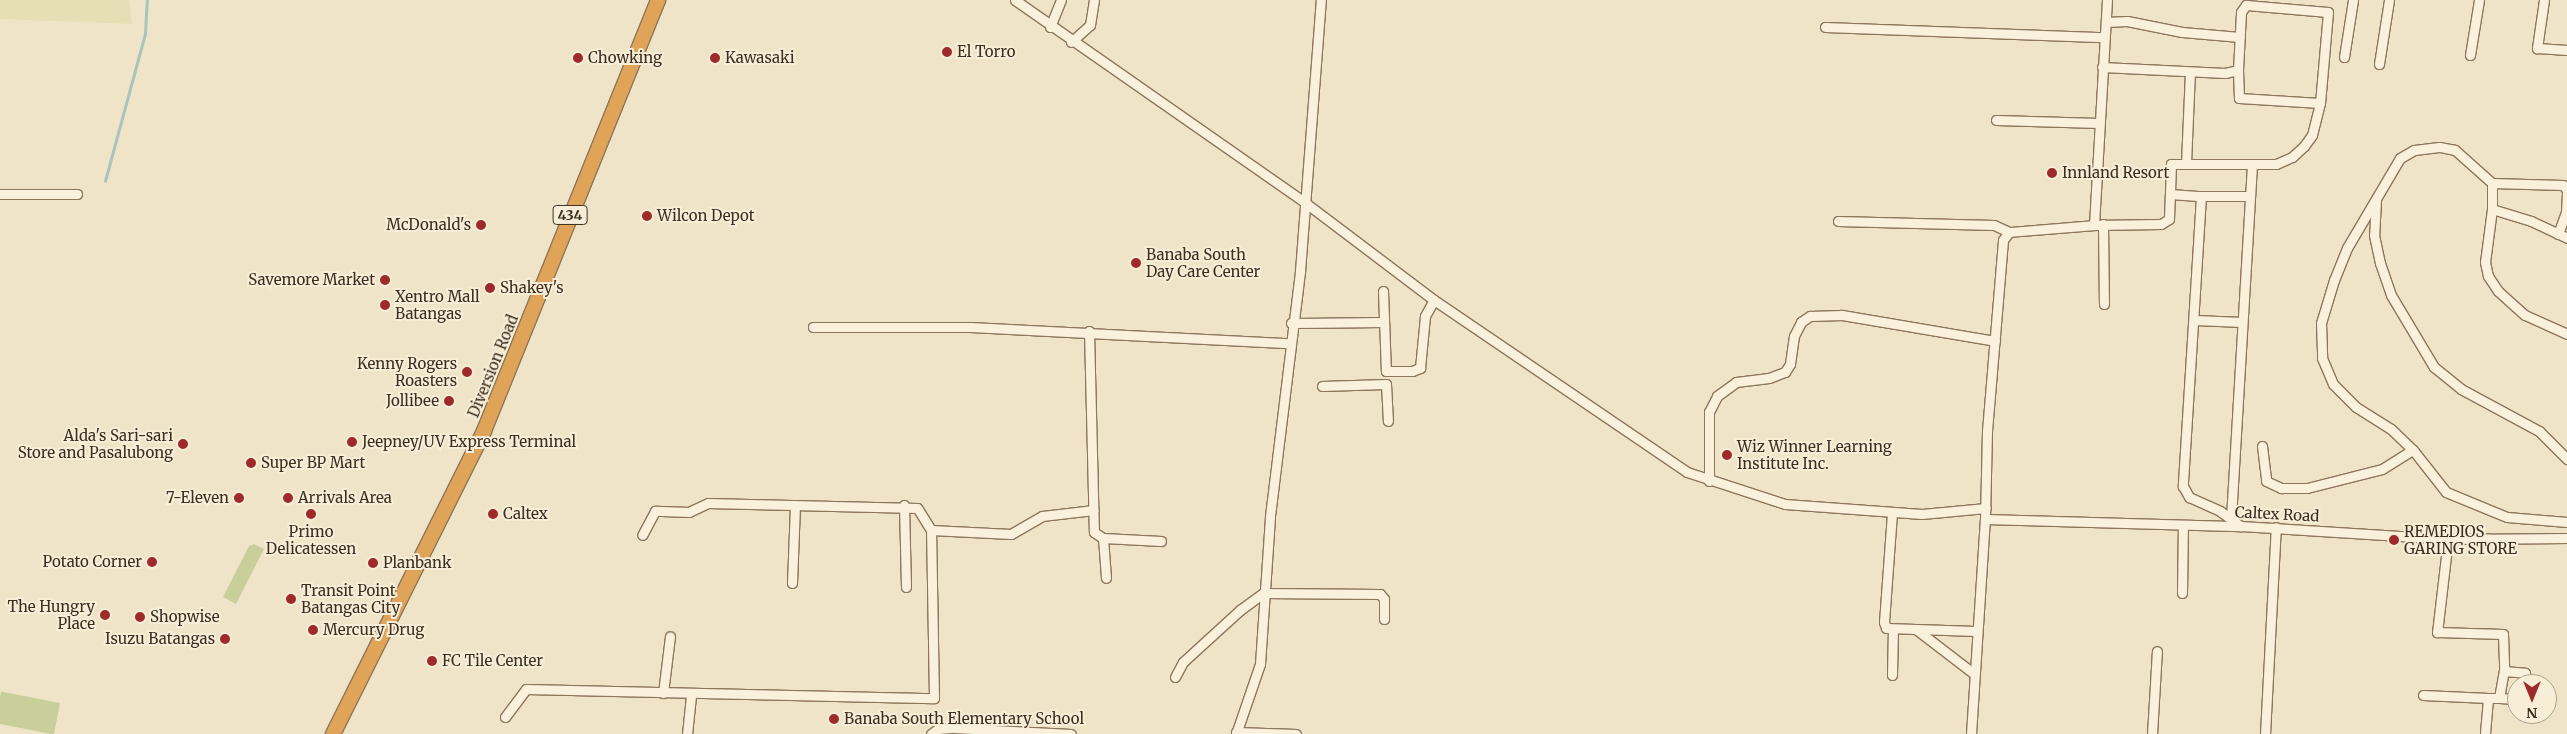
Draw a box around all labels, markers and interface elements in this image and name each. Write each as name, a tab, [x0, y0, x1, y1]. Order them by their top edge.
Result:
place label: El Torro	[957, 43, 1015, 61]
marker: El Torro	[941, 46, 953, 58]
place label: Chowking	[588, 49, 662, 67]
place label: Kawasaki	[725, 49, 795, 67]
marker: Chowking	[572, 52, 584, 64]
marker: Kawasaki	[709, 52, 721, 64]
place label: Innland Resort	[2062, 164, 2169, 182]
marker: Innland Resort	[2046, 167, 2058, 179]
road number: 434	[552, 204, 588, 226]
place label: Wilcon Depot	[657, 207, 755, 225]
marker: Wilcon Depot	[641, 210, 653, 222]
place label: McDonald's	[386, 216, 471, 234]
marker: McDonald's	[475, 219, 487, 231]
place label: Banaba South Day Care Center	[1146, 245, 1260, 280]
marker: Banaba South Day Care Center	[1130, 257, 1142, 269]
place label: Savemore Market	[248, 271, 375, 289]
marker: Savemore Market	[379, 274, 391, 286]
place label: Shakey's	[500, 279, 564, 297]
marker: Shakey's	[484, 282, 496, 294]
place label: Xentro Mall Batangas	[395, 287, 480, 322]
marker: Xentro Mall Batangas	[379, 299, 391, 311]
street label: Diversion Road	[464, 312, 522, 420]
place label: Kenny Rogers Roasters	[357, 354, 457, 389]
marker: Kenny Rogers Roasters	[461, 366, 473, 378]
place label: Jollibee	[386, 392, 439, 410]
marker: Jollibee	[443, 395, 455, 407]
place label: Alda's Sari-sari Store and Pasalubong	[18, 426, 173, 461]
place label: Jeepney/UV Express Terminal	[362, 433, 576, 451]
marker: Jeepney/UV Express Terminal	[346, 436, 358, 448]
place label: Wiz Winner Learning Institute Inc.	[1737, 437, 1892, 472]
marker: Alda's Sari-sari Store and Pasalubong	[177, 438, 189, 450]
marker: Wiz Winner Learning Institute Inc.	[1721, 449, 1733, 461]
place label: Super BP Mart	[261, 454, 365, 472]
marker: Super BP Mart	[245, 457, 257, 469]
place label: 7-Eleven	[166, 489, 229, 507]
place label: Arrivals Area	[298, 489, 392, 507]
marker: 7-Eleven	[233, 492, 245, 504]
marker: Arrivals Area	[282, 492, 294, 504]
street label: Caltex Road	[2234, 503, 2320, 525]
place label: Caltex	[503, 505, 548, 523]
marker: Primo Delicatessen	[305, 508, 317, 520]
marker: Caltex	[487, 508, 499, 520]
place label: Primo Delicatessen	[266, 522, 356, 557]
place label: REMEDIOS GARING STORE	[2404, 522, 2517, 557]
marker: REMEDIOS GARING STORE	[2388, 534, 2400, 546]
place label: Potato Corner	[43, 553, 142, 571]
place label: Planbank	[383, 554, 452, 572]
marker: Potato Corner	[146, 556, 158, 568]
marker: Planbank	[367, 557, 379, 569]
place label: Transit Point Batangas City	[301, 581, 400, 616]
marker: Transit Point Batangas City	[285, 593, 297, 605]
place label: The Hungry Place	[7, 597, 95, 632]
place label: Shopwise	[150, 608, 220, 626]
marker: The Hungry Place	[99, 609, 111, 621]
marker: Shopwise	[134, 611, 146, 623]
place label: Mercury Drug	[323, 621, 424, 639]
marker: Mercury Drug	[307, 624, 319, 636]
place label: Isuzu Batangas	[105, 630, 215, 648]
marker: Isuzu Batangas	[219, 633, 231, 645]
place label: FC Tile Center	[442, 652, 543, 670]
marker: FC Tile Center	[426, 655, 438, 667]
north arrow	[2507, 674, 2557, 724]
text: N	[2526, 704, 2538, 722]
place label: Banaba South Elementary School	[844, 710, 1084, 728]
marker: Banaba South Elementary School	[828, 713, 840, 725]

